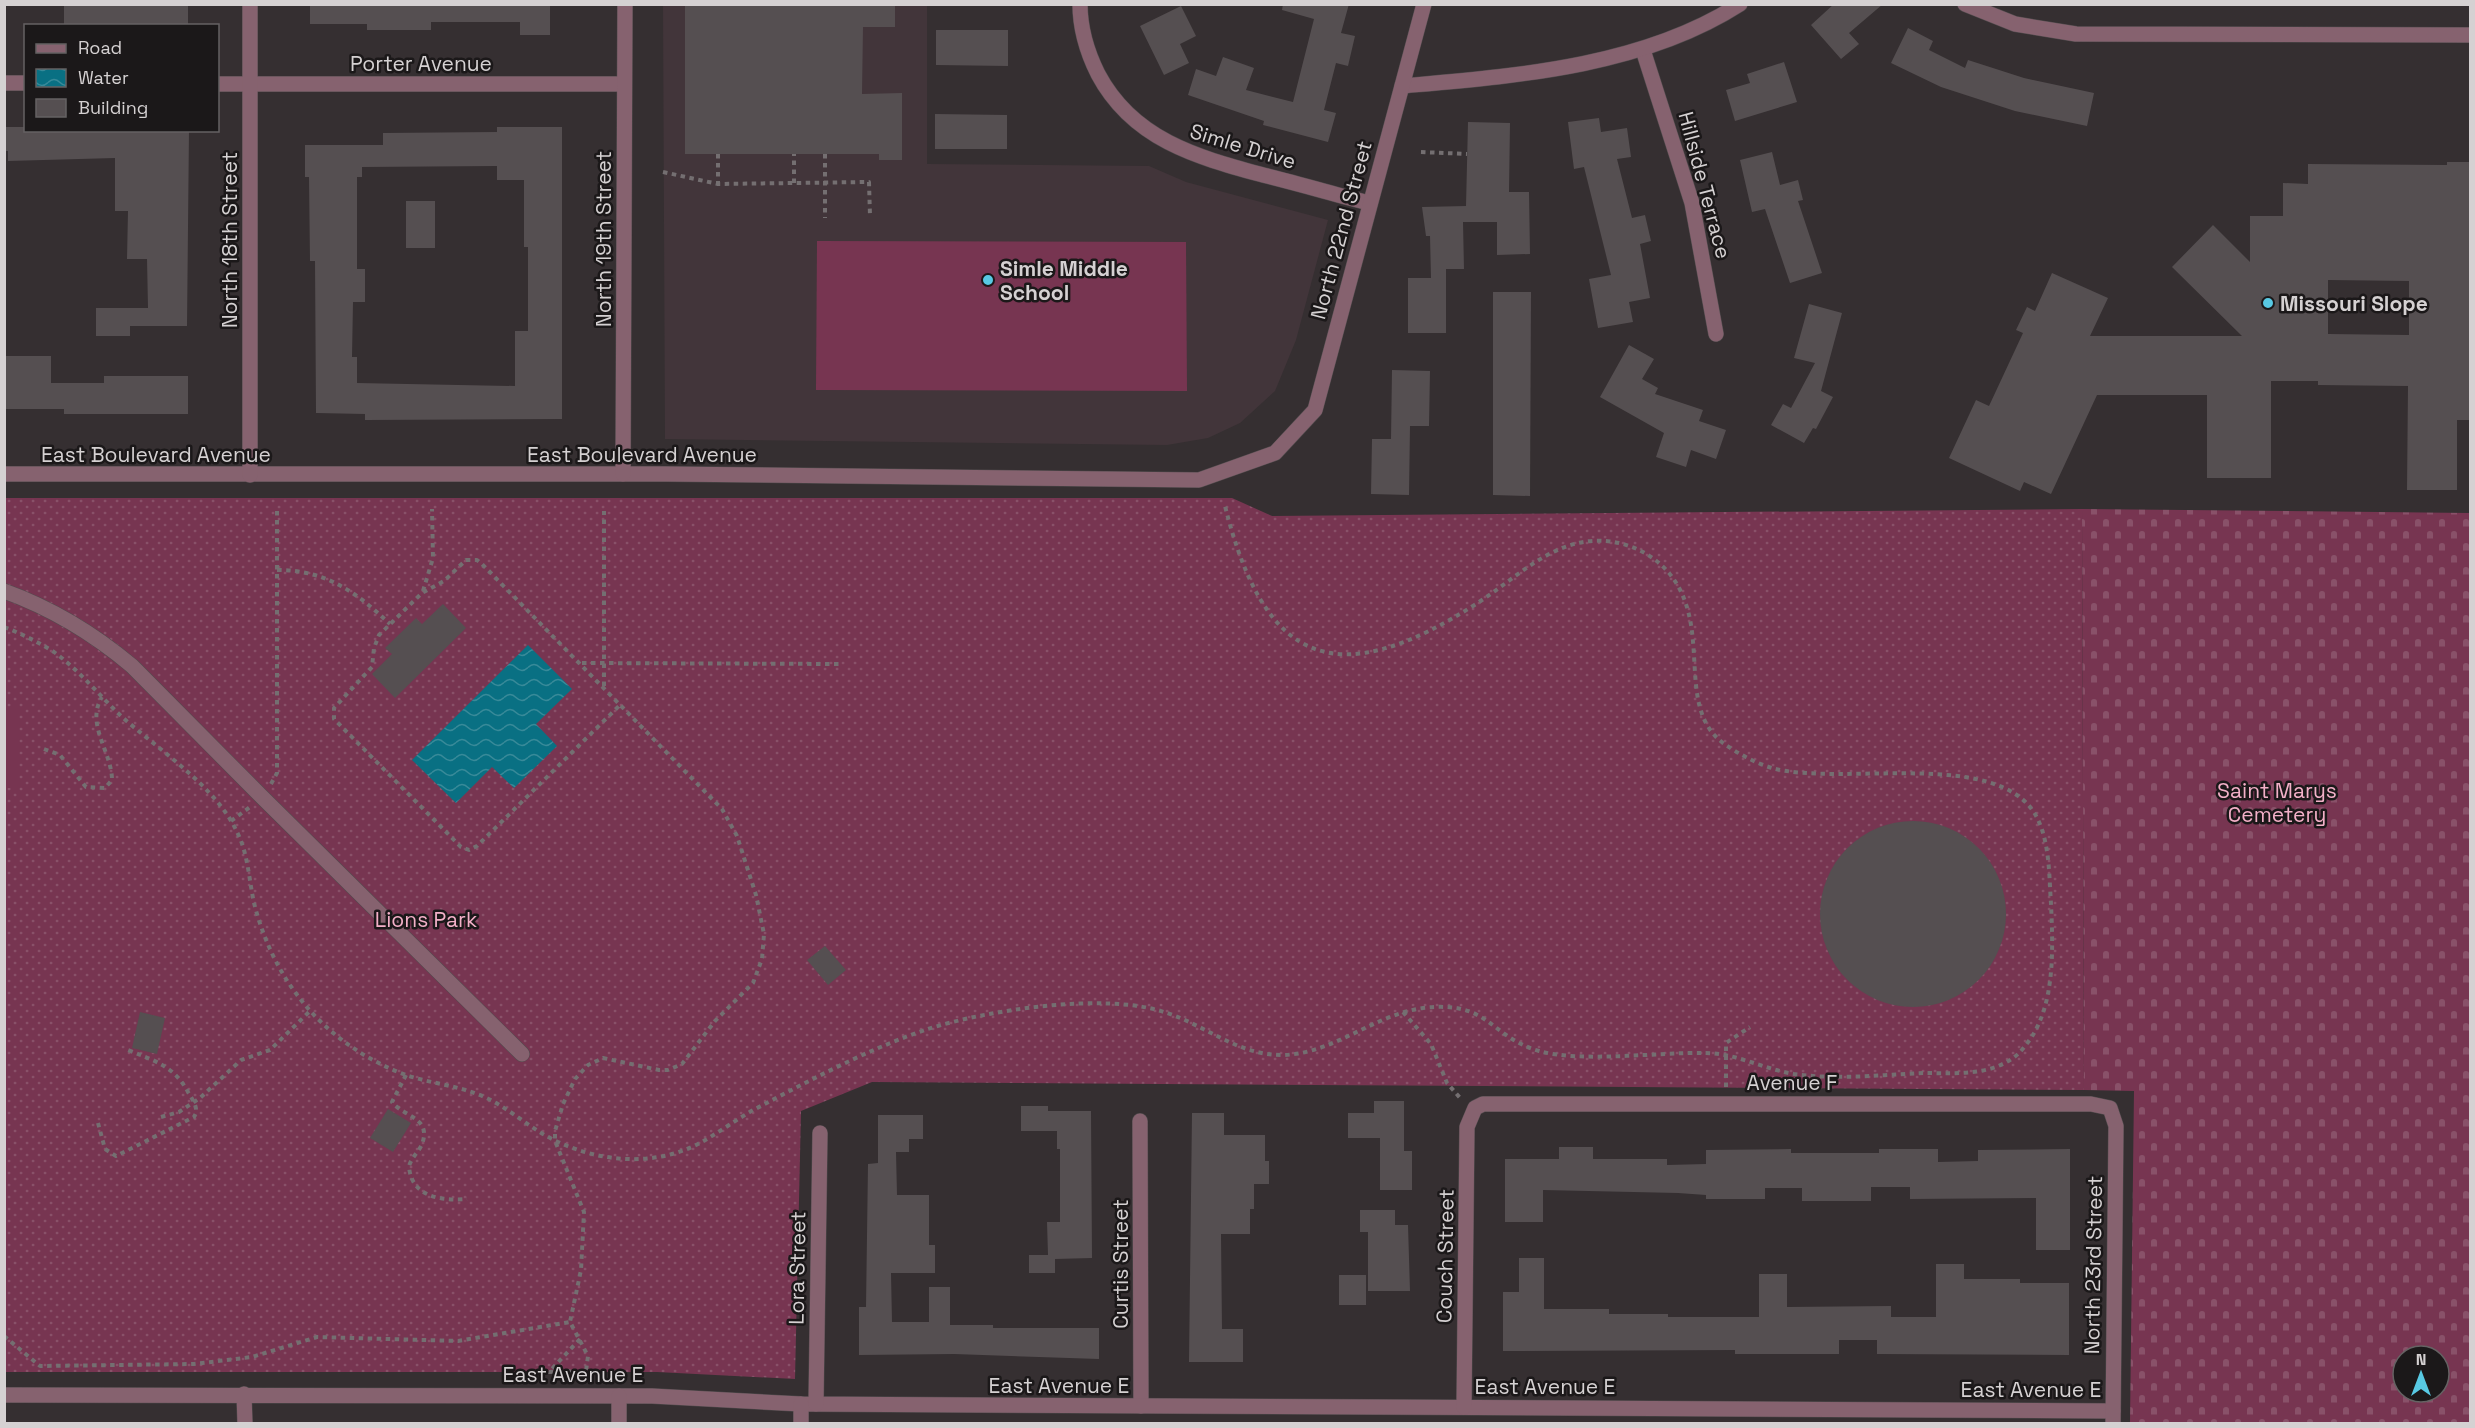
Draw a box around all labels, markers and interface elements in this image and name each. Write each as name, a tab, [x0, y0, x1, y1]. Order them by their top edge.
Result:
legend	[24, 24, 219, 132]
text: Road	[78, 36, 122, 59]
street label: Porter Avenue	[350, 50, 492, 77]
text: Water	[78, 66, 129, 89]
text: Building	[78, 96, 148, 119]
street label: Hillside Terrace	[1672, 108, 1738, 262]
street label: Simle Drive	[1187, 117, 1299, 175]
street label: North 22nd Street	[1304, 138, 1378, 322]
street label: North 19th Street	[590, 151, 617, 327]
street label: North 18th Street	[216, 152, 243, 328]
place label: Simle Middle School	[1000, 255, 1128, 306]
marker: Simle Middle School	[981, 273, 995, 287]
place label: Missouri Slope	[2280, 290, 2428, 317]
marker: Missouri Slope	[2261, 296, 2275, 310]
street label: East Boulevard Avenue	[41, 441, 271, 468]
street label: East Boulevard Avenue	[527, 441, 757, 468]
park label: Saint Marys Cemetery	[2217, 777, 2337, 828]
park label: Lions Park	[375, 906, 477, 933]
street label: Avenue F	[1747, 1069, 1837, 1096]
street label: North 23rd Street	[2078, 1175, 2108, 1355]
street label: Couch Street	[1430, 1189, 1460, 1323]
street label: Curtis Street	[1107, 1199, 1134, 1329]
street label: Lora Street	[783, 1211, 811, 1325]
north arrow	[2391, 1344, 2451, 1404]
text: N	[2416, 1349, 2426, 1370]
street label: East Avenue E	[503, 1361, 643, 1388]
street label: East Avenue E	[989, 1372, 1129, 1399]
street label: East Avenue E	[1475, 1373, 1615, 1400]
street label: East Avenue E	[1961, 1376, 2101, 1403]

